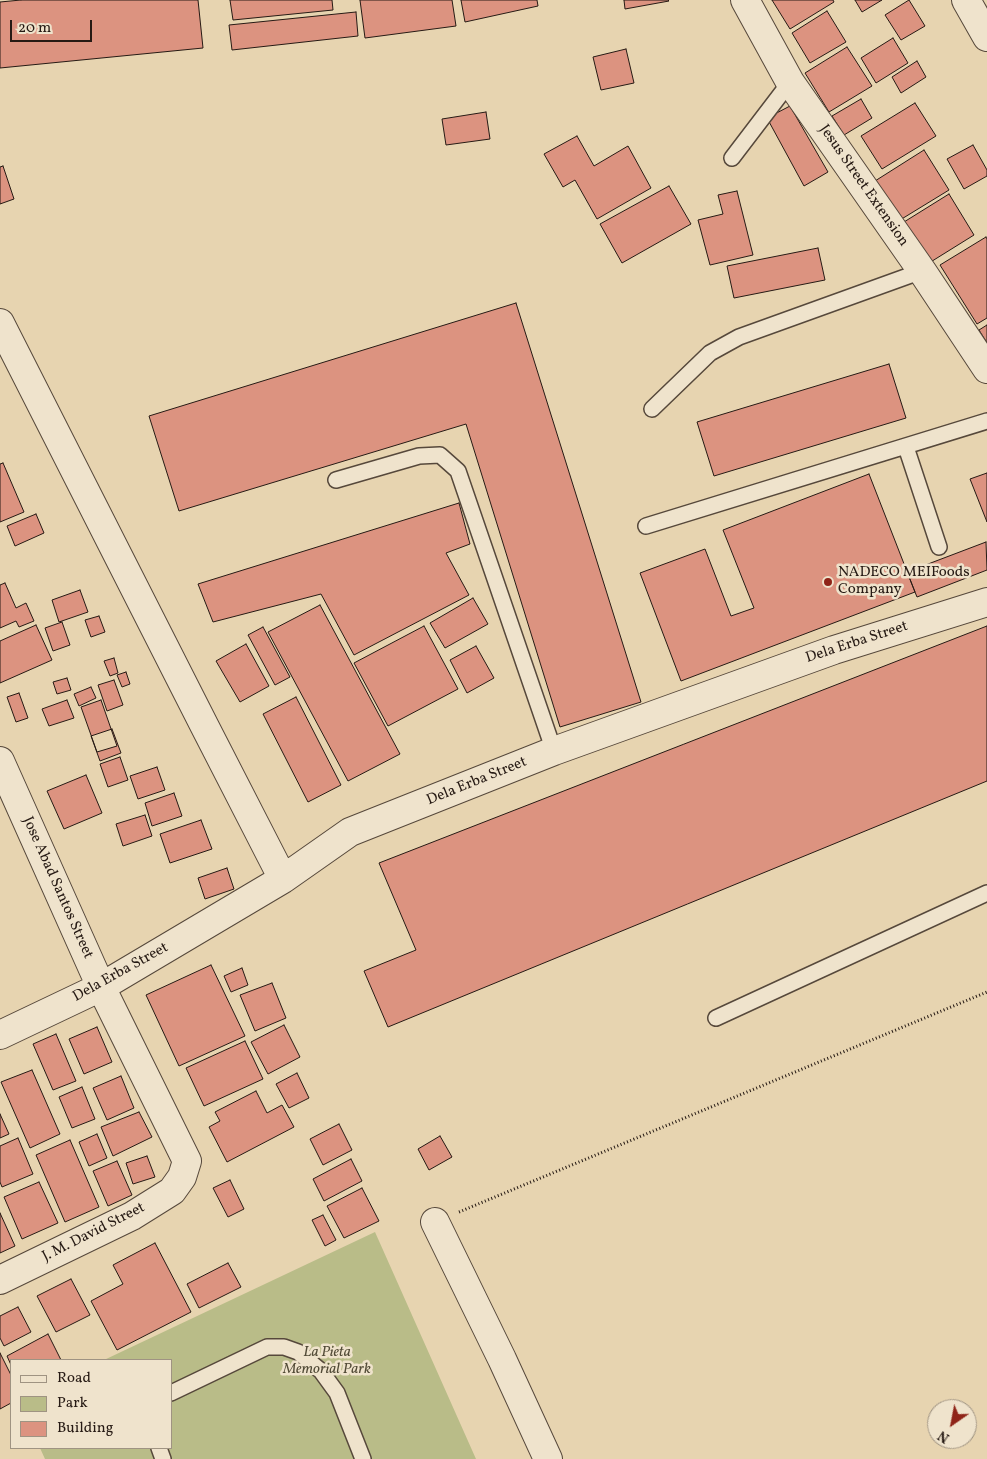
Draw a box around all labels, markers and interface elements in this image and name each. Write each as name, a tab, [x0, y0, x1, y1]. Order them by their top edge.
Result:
scale bar	[12, 10, 95, 42]
text: 20 m	[18, 18, 51, 39]
street label: Jesus Street Extension	[814, 122, 912, 250]
place label: NADECO MEIFoods Company	[838, 564, 970, 599]
marker: NADECO MEIFoods Company	[822, 576, 834, 588]
street label: Dela Erba Street	[804, 618, 910, 668]
street label: Dela Erba Street	[424, 754, 530, 810]
street label: Jose Abad Santos Street	[18, 814, 96, 962]
street label: Dela Erba Street	[70, 939, 172, 1007]
street label: J. M. David Street	[40, 1199, 148, 1267]
park label: La Pieta Memorial Park	[283, 1344, 371, 1379]
legend	[10, 1359, 172, 1449]
text: Road	[57, 1368, 91, 1389]
text: Park	[57, 1393, 88, 1414]
north arrow	[927, 1399, 977, 1449]
text: Building	[57, 1418, 113, 1439]
text: N	[935, 1425, 954, 1447]

